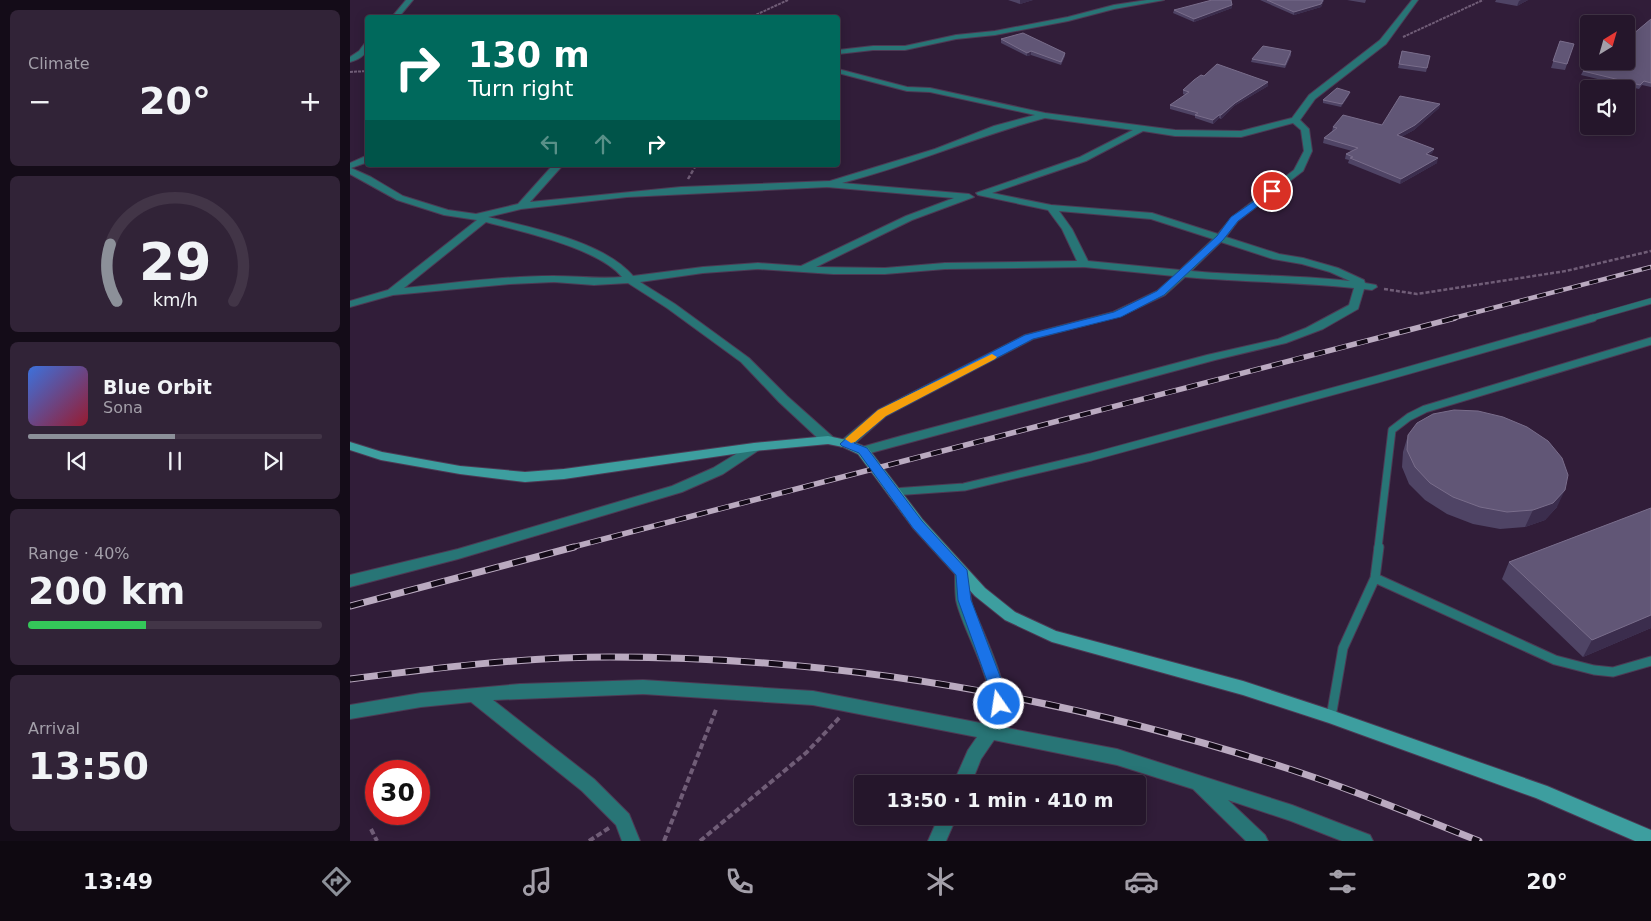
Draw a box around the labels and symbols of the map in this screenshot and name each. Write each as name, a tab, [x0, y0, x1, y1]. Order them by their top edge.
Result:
north arrow	[1580, 15, 1635, 70]
pin	[1251, 170, 1293, 212]
position arrow	[972, 677, 1024, 729]
speed limit sign: 30	[365, 760, 430, 825]

